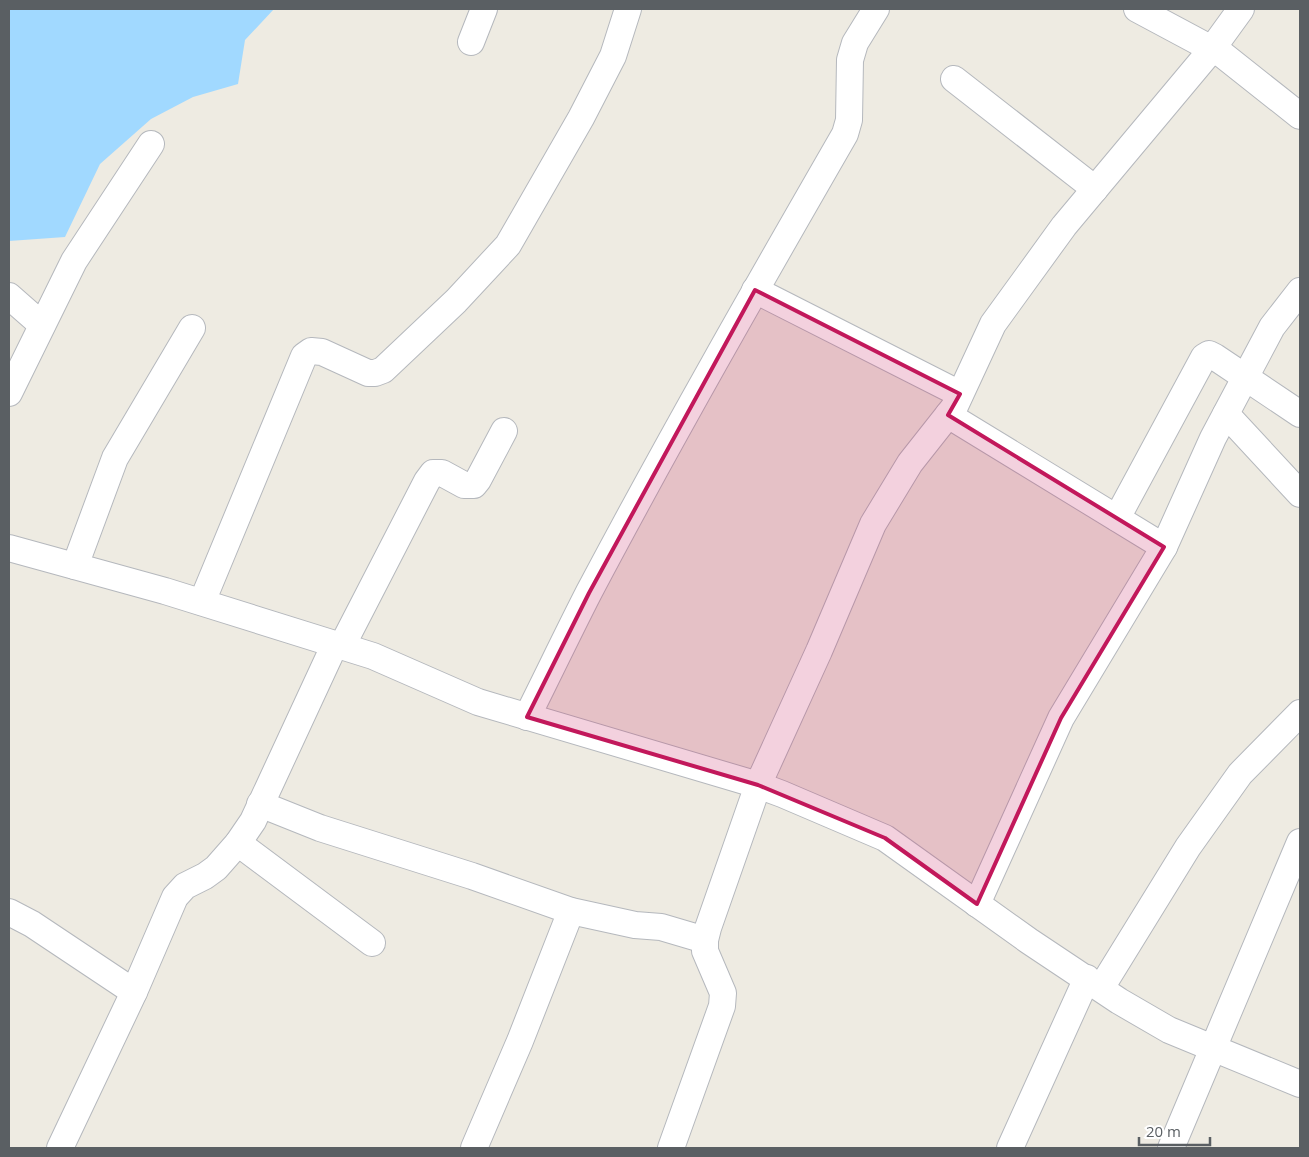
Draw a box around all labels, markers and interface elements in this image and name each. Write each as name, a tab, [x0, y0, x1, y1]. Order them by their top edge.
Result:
scale bar	[1139, 1114, 1210, 1146]
text: 20 m	[1146, 1121, 1181, 1141]

